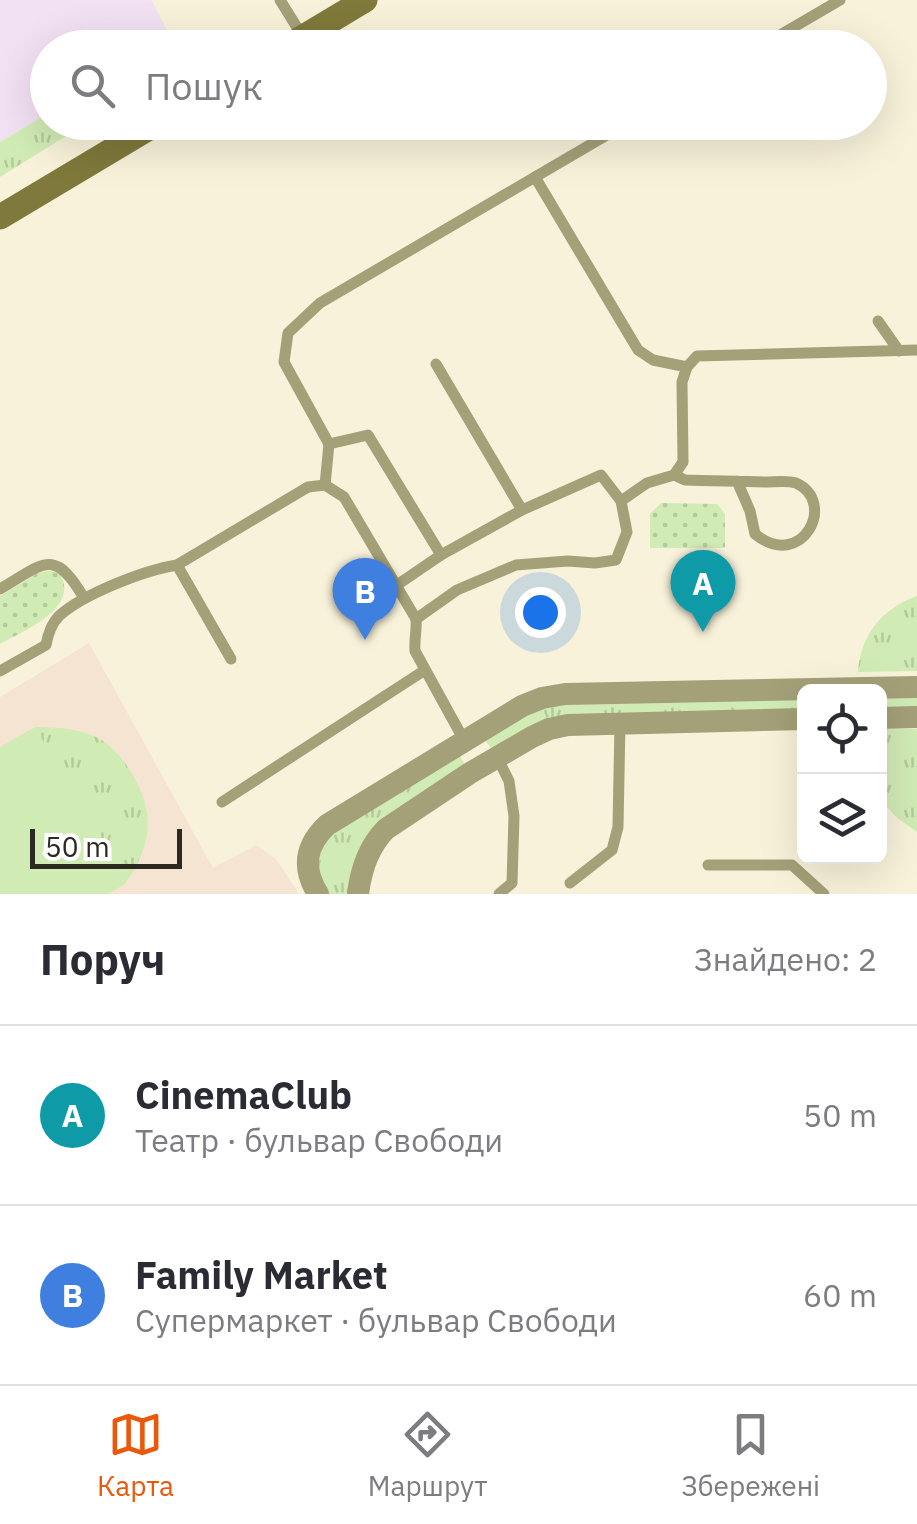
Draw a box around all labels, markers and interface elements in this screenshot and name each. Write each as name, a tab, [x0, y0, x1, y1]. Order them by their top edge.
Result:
search box	[30, 30, 887, 140]
icon: search	[65, 58, 120, 113]
text: Пошук	[145, 61, 263, 110]
pin: A	[670, 550, 736, 632]
pin: B	[332, 558, 398, 640]
your location	[515, 587, 566, 638]
map controls	[797, 684, 887, 864]
button: locate	[797, 684, 887, 774]
button: layers	[797, 774, 887, 864]
scale bar	[30, 824, 182, 868]
text: 50 m	[45, 828, 110, 865]
text: Поруч	[40, 932, 165, 987]
text: Знайдено: 2	[694, 938, 877, 980]
text: CinemaClub	[135, 1070, 352, 1119]
text: A	[62, 1094, 83, 1136]
text: 50 m	[803, 1094, 877, 1136]
text: Театр · бульвар Свободи	[135, 1119, 503, 1161]
text: Family Market	[135, 1250, 388, 1299]
text: B	[62, 1274, 83, 1316]
text: 60 m	[803, 1274, 877, 1316]
text: Супермаркет · бульвар Свободи	[135, 1299, 617, 1341]
tab: Карта	[97, 1407, 174, 1504]
tab: Маршрут	[368, 1407, 487, 1504]
tab: Збережені	[681, 1407, 820, 1504]

